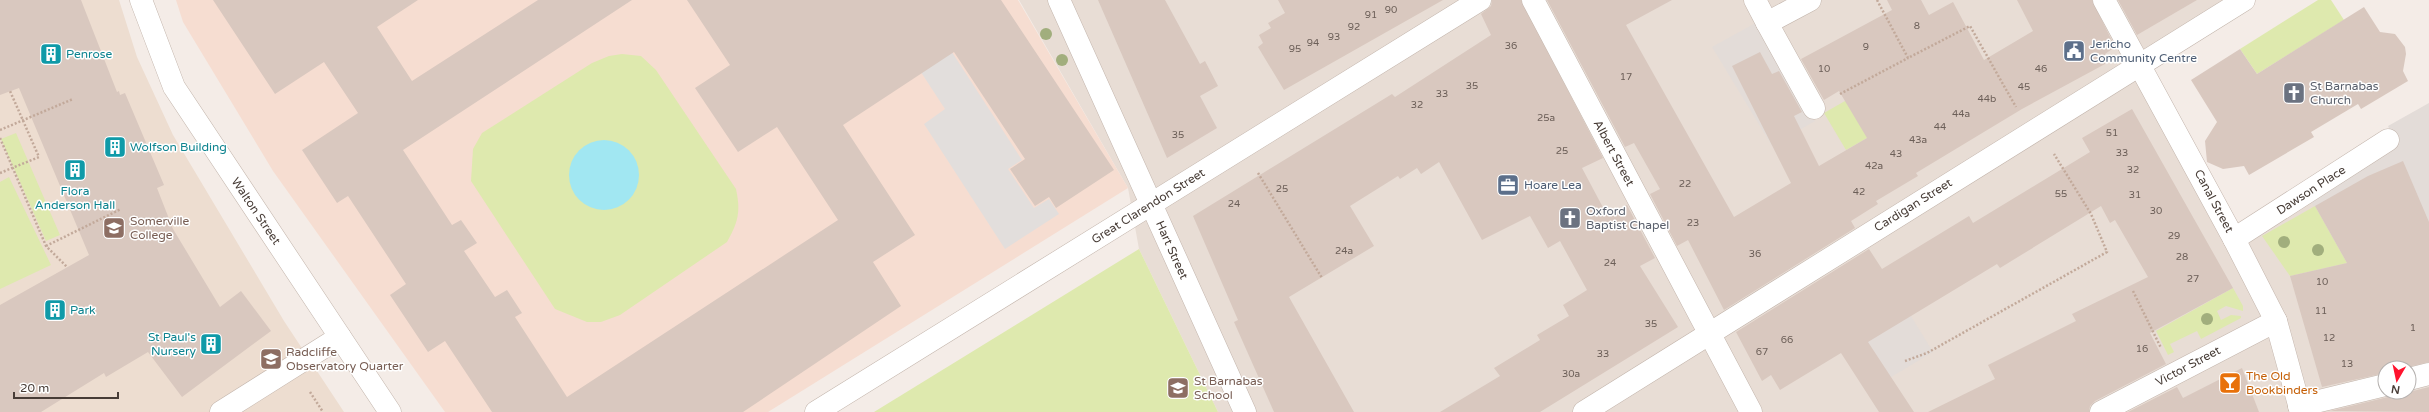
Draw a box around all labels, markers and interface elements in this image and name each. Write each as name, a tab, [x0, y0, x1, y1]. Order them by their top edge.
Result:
house number: 90	[1385, 4, 1397, 16]
house number: 91	[1365, 9, 1377, 21]
house number: 8	[1914, 20, 1920, 32]
house number: 92	[1348, 21, 1360, 33]
house number: 93	[1328, 31, 1340, 43]
house number: 94	[1307, 37, 1319, 49]
place label: Jericho Community Centre	[2090, 37, 2197, 65]
public building icon: Jericho Community Centre	[2061, 38, 2087, 64]
house number: 36	[1505, 40, 1517, 52]
building icon: Penrose	[38, 41, 64, 67]
house number: 9	[1863, 41, 1869, 53]
house number: 95	[1289, 43, 1301, 55]
place label: Penrose	[66, 47, 112, 61]
house number: 10	[1818, 63, 1830, 75]
house number: 46	[2035, 63, 2047, 75]
house number: 17	[1620, 71, 1632, 83]
place label: St Barnabas Church	[2310, 79, 2379, 107]
house number: 35	[1466, 80, 1478, 92]
church icon: St Barnabas Church	[2281, 80, 2307, 106]
house number: 45	[2018, 81, 2030, 93]
house number: 33	[1436, 88, 1448, 100]
house number: 44b	[1978, 93, 1996, 105]
house number: 32	[1411, 99, 1423, 111]
house number: 44a	[1952, 108, 1970, 120]
house number: 25a	[1537, 112, 1555, 124]
street label: Albert Street	[1591, 118, 1637, 189]
house number: 44	[1934, 121, 1946, 133]
house number: 51	[2106, 127, 2118, 139]
house number: 35	[1172, 129, 1184, 141]
building icon: Wolfson Building	[102, 134, 128, 160]
house number: 43a	[1909, 134, 1927, 146]
place label: Wolfson Building	[130, 140, 227, 154]
house number: 25	[1556, 145, 1568, 157]
house number: 33	[2116, 147, 2128, 159]
house number: 43	[1890, 148, 1902, 160]
building icon: Flora Anderson Hall	[62, 157, 88, 183]
house number: 42a	[1865, 160, 1883, 172]
street label: Dawson Place	[2274, 162, 2348, 217]
house number: 32	[2127, 164, 2139, 176]
street label: Great Clarendon Street	[1089, 165, 1208, 247]
street label: Canal Street	[2191, 167, 2237, 235]
office icon: Hoare Lea	[1495, 172, 1521, 198]
street label: Walton Street	[228, 175, 284, 248]
street label: Cardigan Street	[1872, 175, 1955, 235]
place label: Hoare Lea	[1524, 178, 1582, 192]
house number: 22	[1679, 178, 1691, 190]
house number: 25	[1276, 183, 1288, 195]
place label: Flora Anderson Hall	[35, 184, 115, 212]
house number: 42	[1853, 186, 1865, 198]
house number: 55	[2055, 188, 2067, 200]
house number: 31	[2129, 189, 2141, 201]
house number: 24	[1228, 198, 1240, 210]
place label: Oxford Baptist Chapel	[1586, 204, 1669, 232]
church icon: Oxford Baptist Chapel	[1557, 205, 1583, 231]
house number: 30	[2150, 205, 2162, 217]
place label: Somerville College	[130, 214, 189, 242]
school or university icon: Somerville College	[101, 215, 127, 241]
house number: 23	[1687, 217, 1699, 229]
street label: Hart Street	[1153, 219, 1191, 282]
house number: 29	[2168, 230, 2180, 242]
house number: 24a	[1335, 245, 1353, 257]
house number: 36	[1749, 248, 1761, 260]
house number: 28	[2176, 251, 2188, 263]
house number: 24	[1604, 257, 1616, 269]
house number: 27	[2187, 273, 2199, 285]
house number: 10	[2316, 276, 2328, 288]
building icon: Park	[42, 297, 68, 323]
place label: Park	[70, 303, 96, 317]
house number: 11	[2315, 305, 2327, 317]
house number: 35	[1645, 318, 1657, 330]
house number: 1	[2410, 322, 2416, 334]
place label: St Paul's Nursery	[148, 330, 197, 358]
building icon: St Paul's Nursery	[198, 331, 224, 357]
house number: 12	[2323, 332, 2335, 344]
house number: 66	[1781, 334, 1793, 346]
house number: 16	[2136, 343, 2148, 355]
street label: Victor Street	[2153, 343, 2223, 389]
place label: Radcliffe Observatory Quarter	[286, 345, 404, 373]
school or university icon: Radcliffe Observatory Quarter	[258, 346, 284, 372]
house number: 67	[1756, 346, 1768, 358]
house number: 33	[1597, 348, 1609, 360]
house number: 13	[2341, 358, 2353, 370]
north arrow	[2377, 360, 2417, 400]
house number: 30a	[1562, 368, 1580, 380]
place label: The Old Bookbinders	[2246, 369, 2318, 397]
bar icon: The Old Bookbinders	[2217, 370, 2243, 396]
scale bar	[14, 374, 118, 400]
place label: St Barnabas School	[1194, 374, 1263, 402]
school or university icon: St Barnabas School	[1165, 375, 1191, 401]
text: 20 m	[20, 381, 49, 395]
text: N	[2390, 382, 2401, 396]

